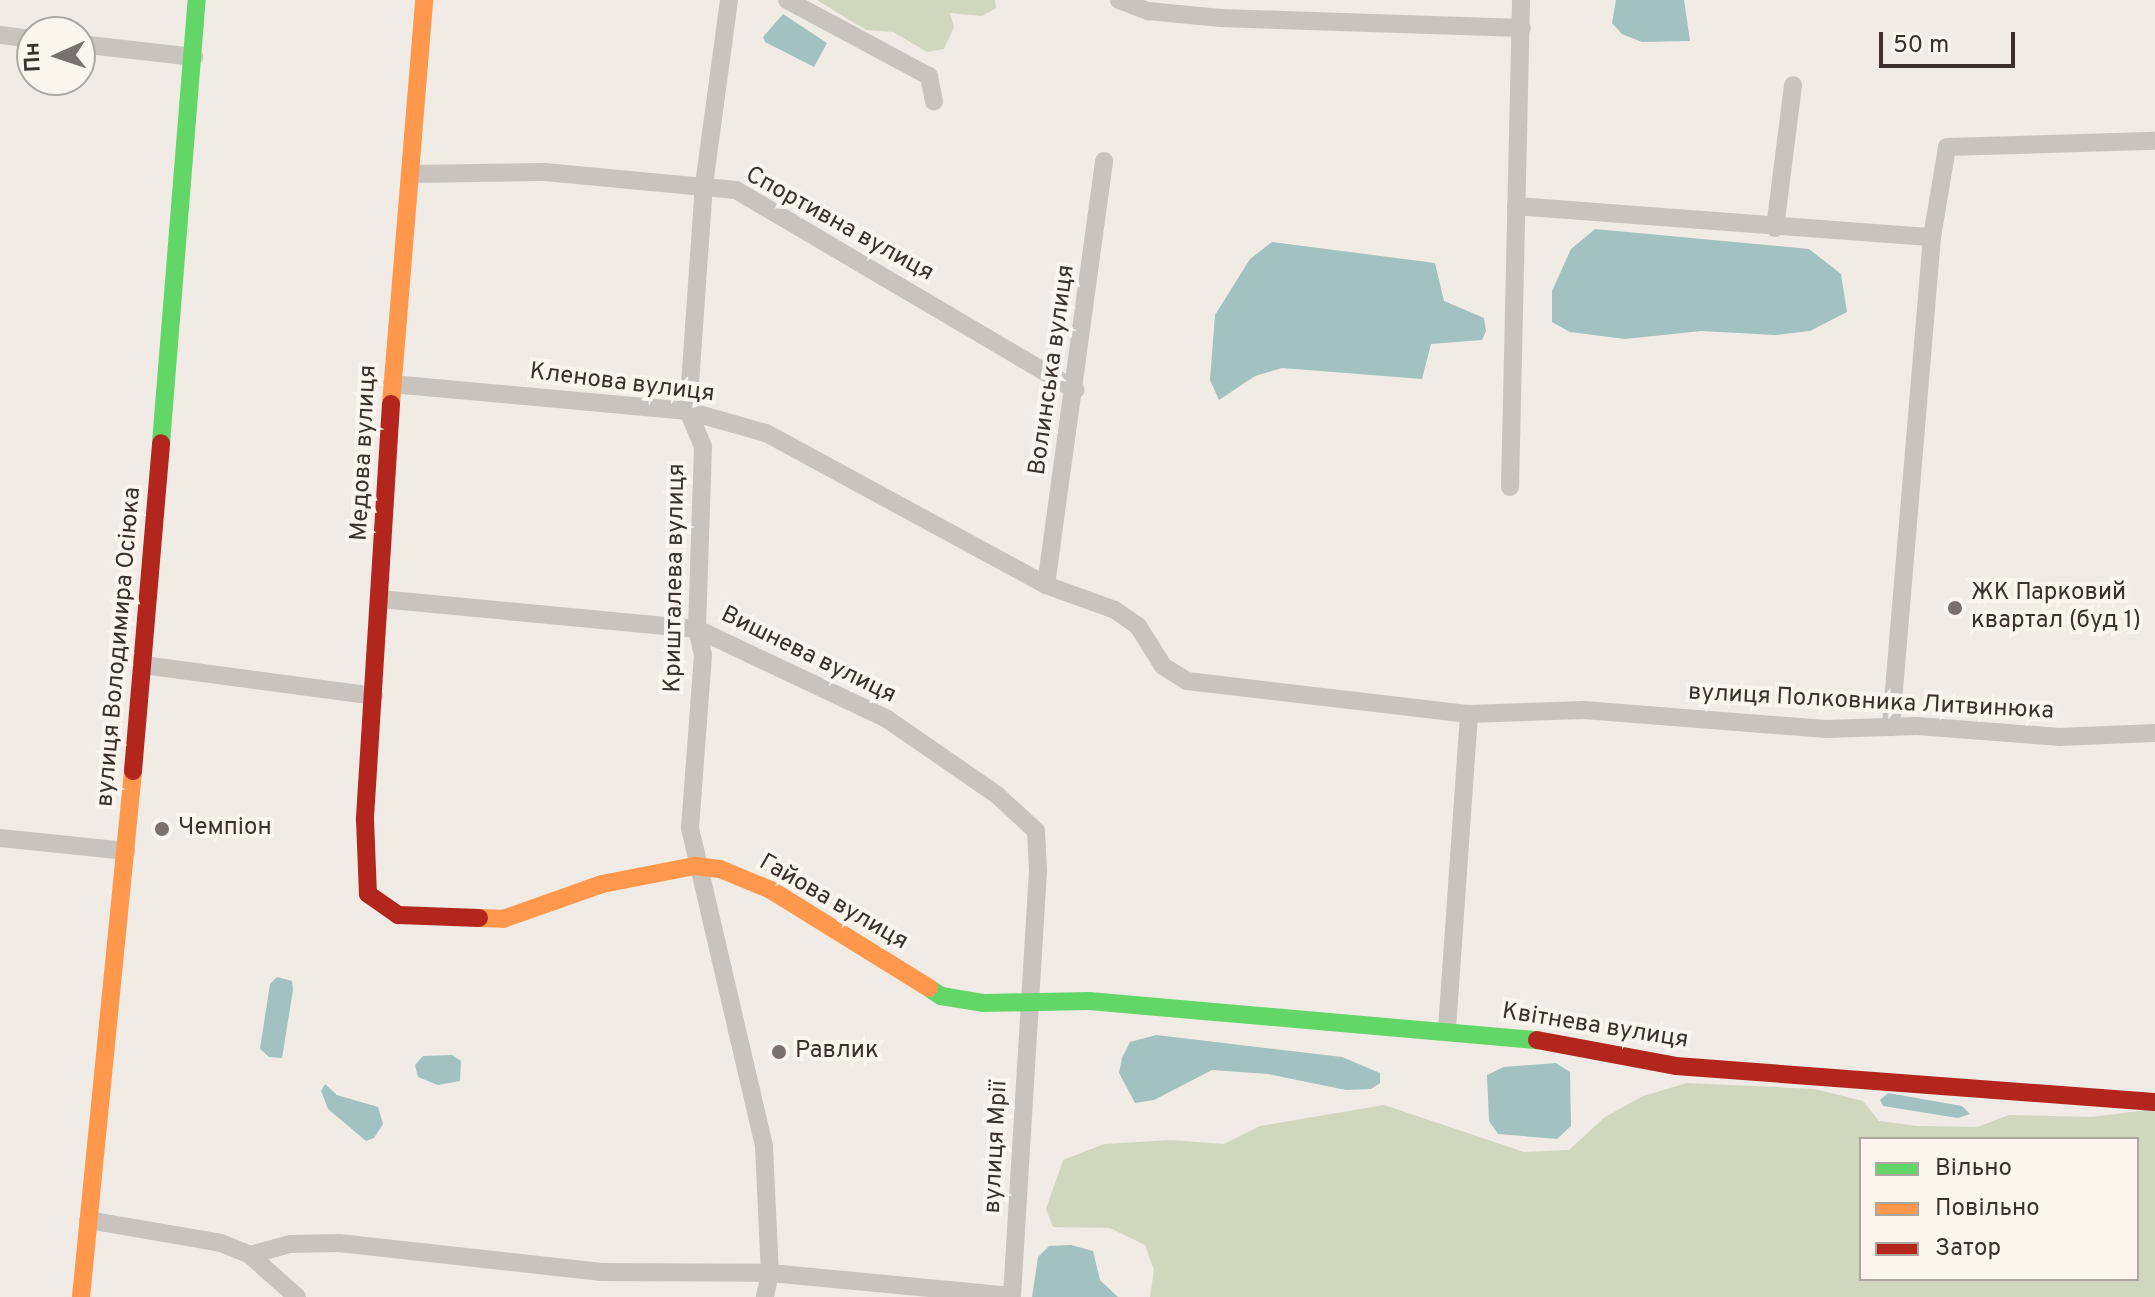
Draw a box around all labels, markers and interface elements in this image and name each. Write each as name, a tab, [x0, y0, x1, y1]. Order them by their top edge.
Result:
north arrow	[16, 16, 96, 96]
scale bar	[1883, 16, 2019, 66]
text: 50 m	[1893, 31, 1949, 61]
text: Пн	[19, 42, 48, 73]
street label: Спортивна вулиця	[740, 161, 938, 289]
street label: Волинська вулиця	[1024, 263, 1082, 477]
street label: Кленова вулиця	[528, 358, 716, 410]
street label: Медова вулиця	[346, 364, 384, 542]
street label: Кришталева вулиця	[660, 463, 692, 693]
street label: вулиця Володимира Осіюка	[92, 486, 148, 808]
place label: ЖК Парковий квартал (буд 1)	[1971, 580, 2141, 636]
marker: ЖК Парковий квартал (буд 1)	[1946, 599, 1964, 617]
street label: Вишнева вулиця	[716, 601, 900, 711]
street label: вулиця Полковника Литвинюка	[1687, 679, 2055, 727]
place label: Чемпіон	[178, 815, 272, 843]
marker: Чемпіон	[153, 820, 171, 838]
street label: Гайова вулиця	[753, 849, 913, 957]
street label: Квітнева вулиця	[1500, 998, 1690, 1056]
place label: Равлик	[795, 1038, 879, 1066]
marker: Равлик	[770, 1043, 788, 1061]
street label: вулиця Мрії	[979, 1080, 1015, 1214]
legend	[1859, 1137, 2139, 1281]
text: Вільно	[1935, 1154, 2012, 1184]
text: Повільно	[1935, 1194, 2040, 1224]
text: Затор	[1935, 1234, 2001, 1264]

